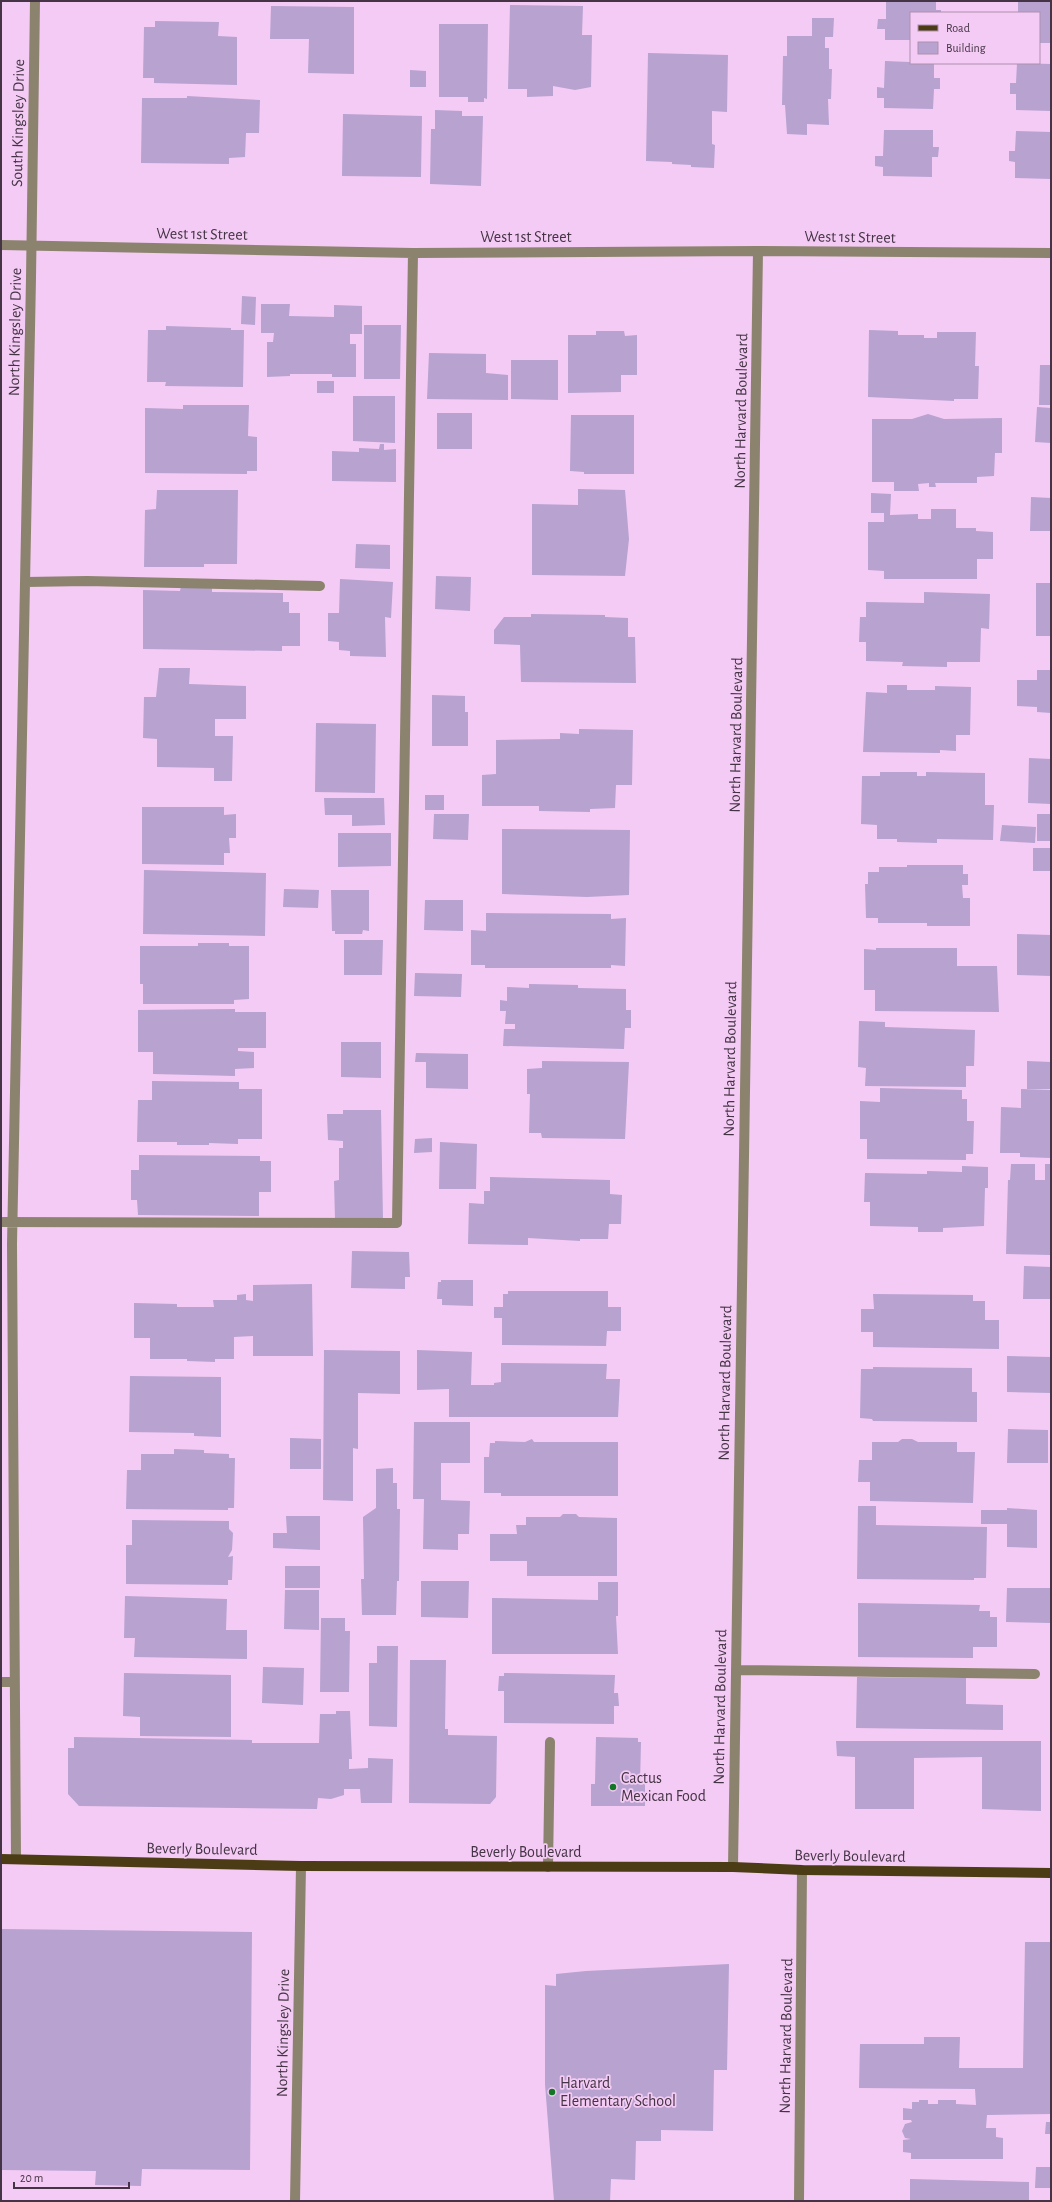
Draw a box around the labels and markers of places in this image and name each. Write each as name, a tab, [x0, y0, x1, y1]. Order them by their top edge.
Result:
place label: Cactus Mexican Food	[621, 1770, 706, 1804]
marker: Cactus Mexican Food	[608, 1782, 618, 1792]
place label: Harvard Elementary School	[560, 2075, 676, 2110]
marker: Harvard Elementary School	[547, 2087, 557, 2097]

